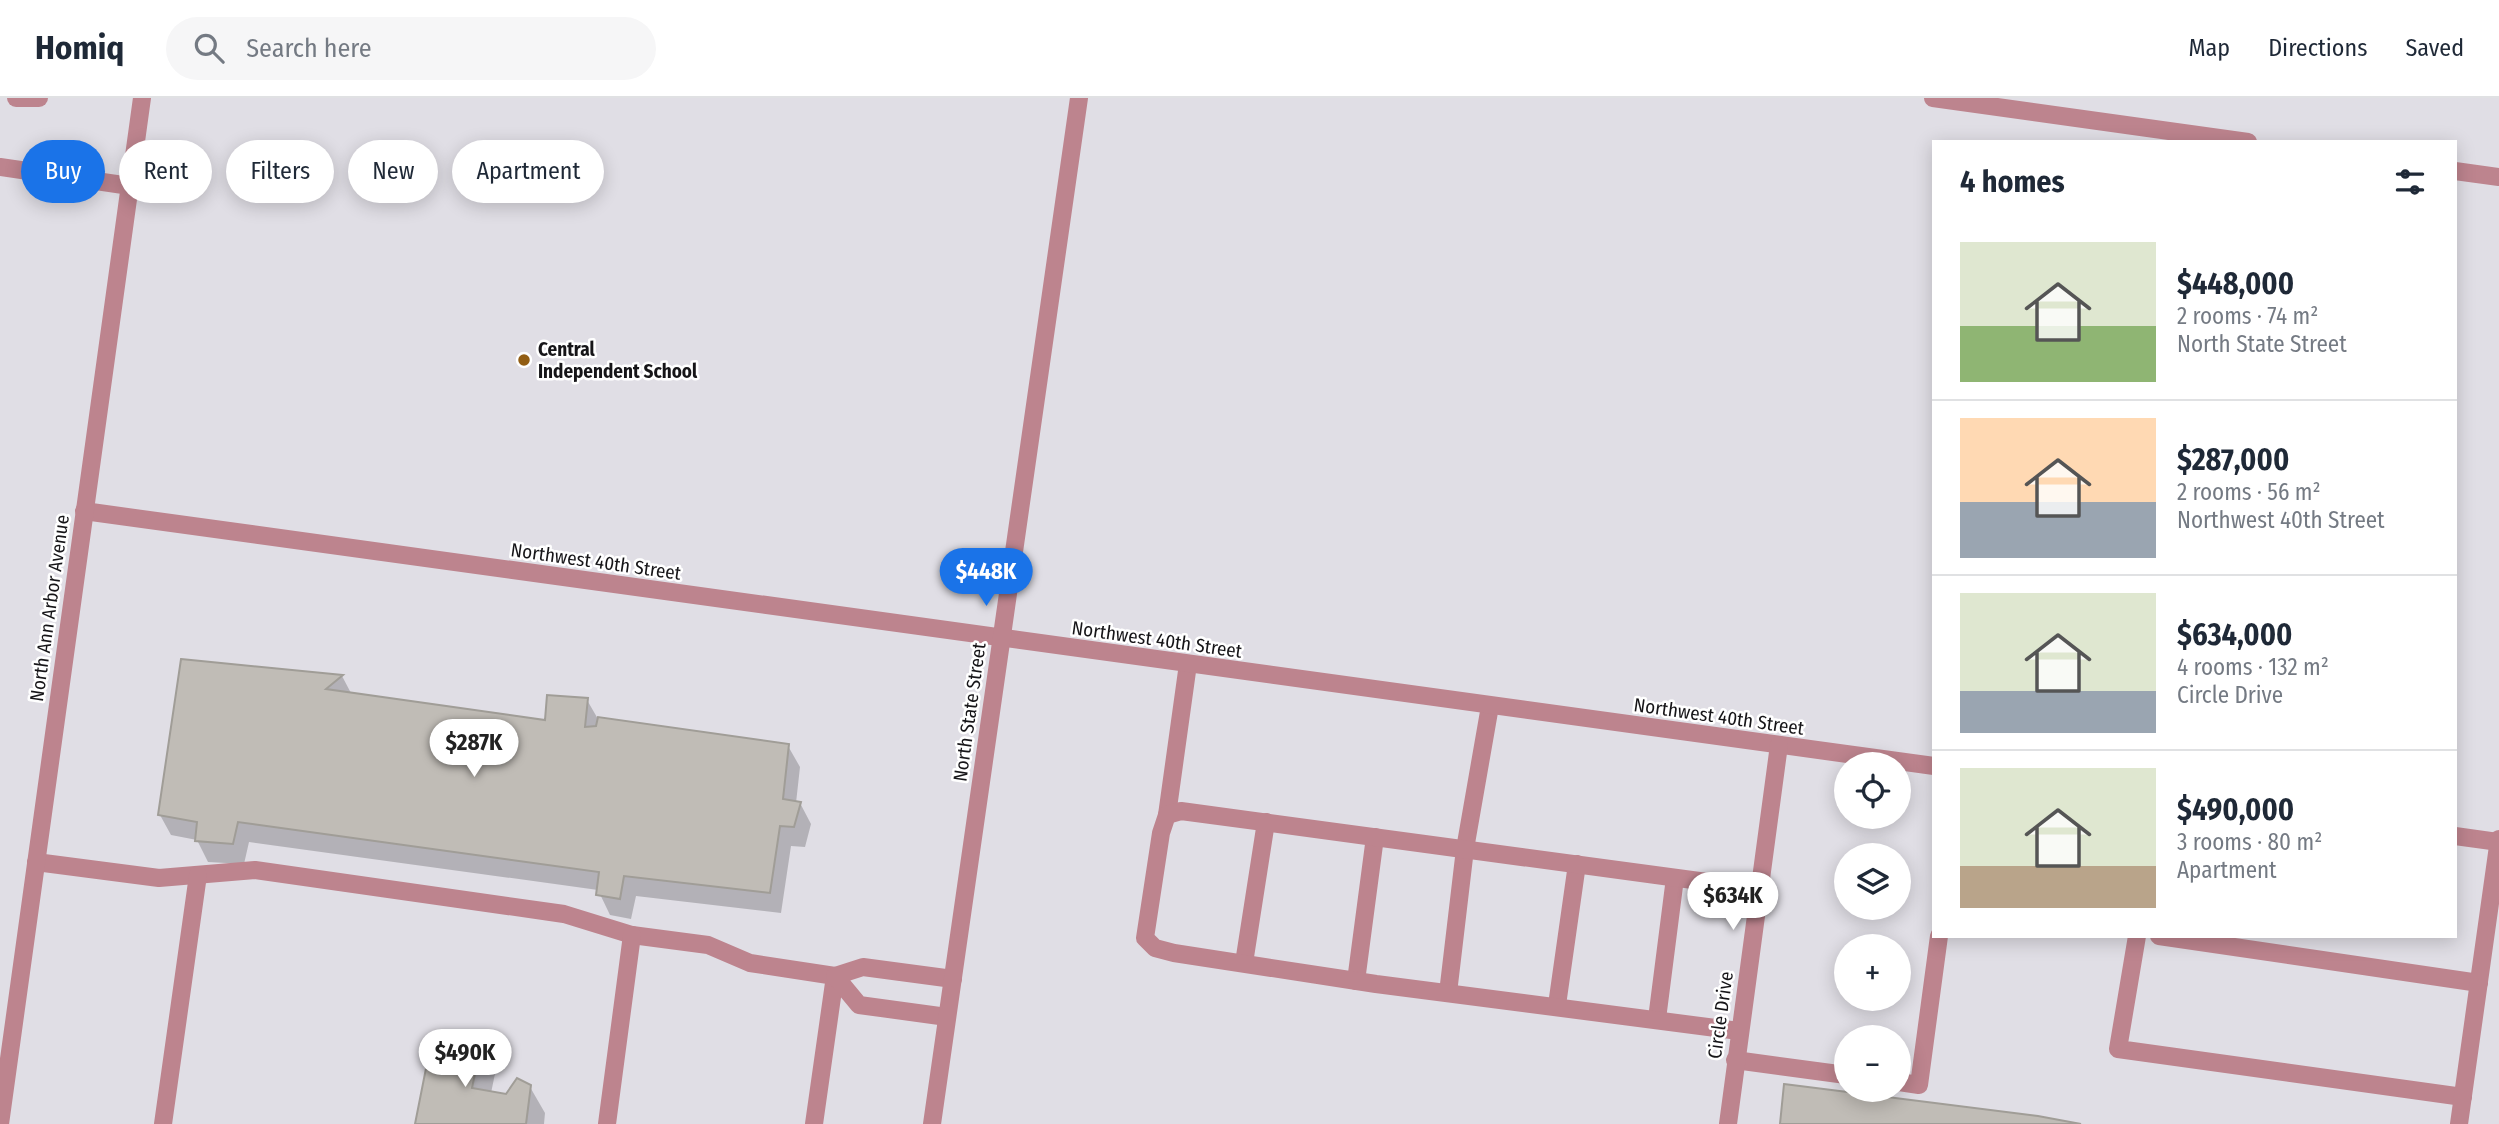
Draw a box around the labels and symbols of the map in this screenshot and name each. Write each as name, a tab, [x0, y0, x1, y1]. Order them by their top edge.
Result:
place label: Central Independent School	[538, 338, 698, 383]
marker: Central Independent School	[516, 352, 532, 368]
street label: North Ann Arbor Avenue	[25, 513, 74, 703]
street label: Northwest 40th Street	[509, 538, 683, 585]
pin: $448K	[937, 548, 1035, 608]
street label: Northwest 40th Street	[1070, 616, 1244, 663]
street label: North State Street	[948, 640, 991, 783]
street label: Northwest 40th Street	[1632, 693, 1806, 740]
pin: $287K	[425, 720, 523, 779]
pin: $634K	[1684, 872, 1782, 932]
street label: Circle Drive	[1703, 970, 1738, 1060]
pin: $490K	[416, 1030, 514, 1089]

